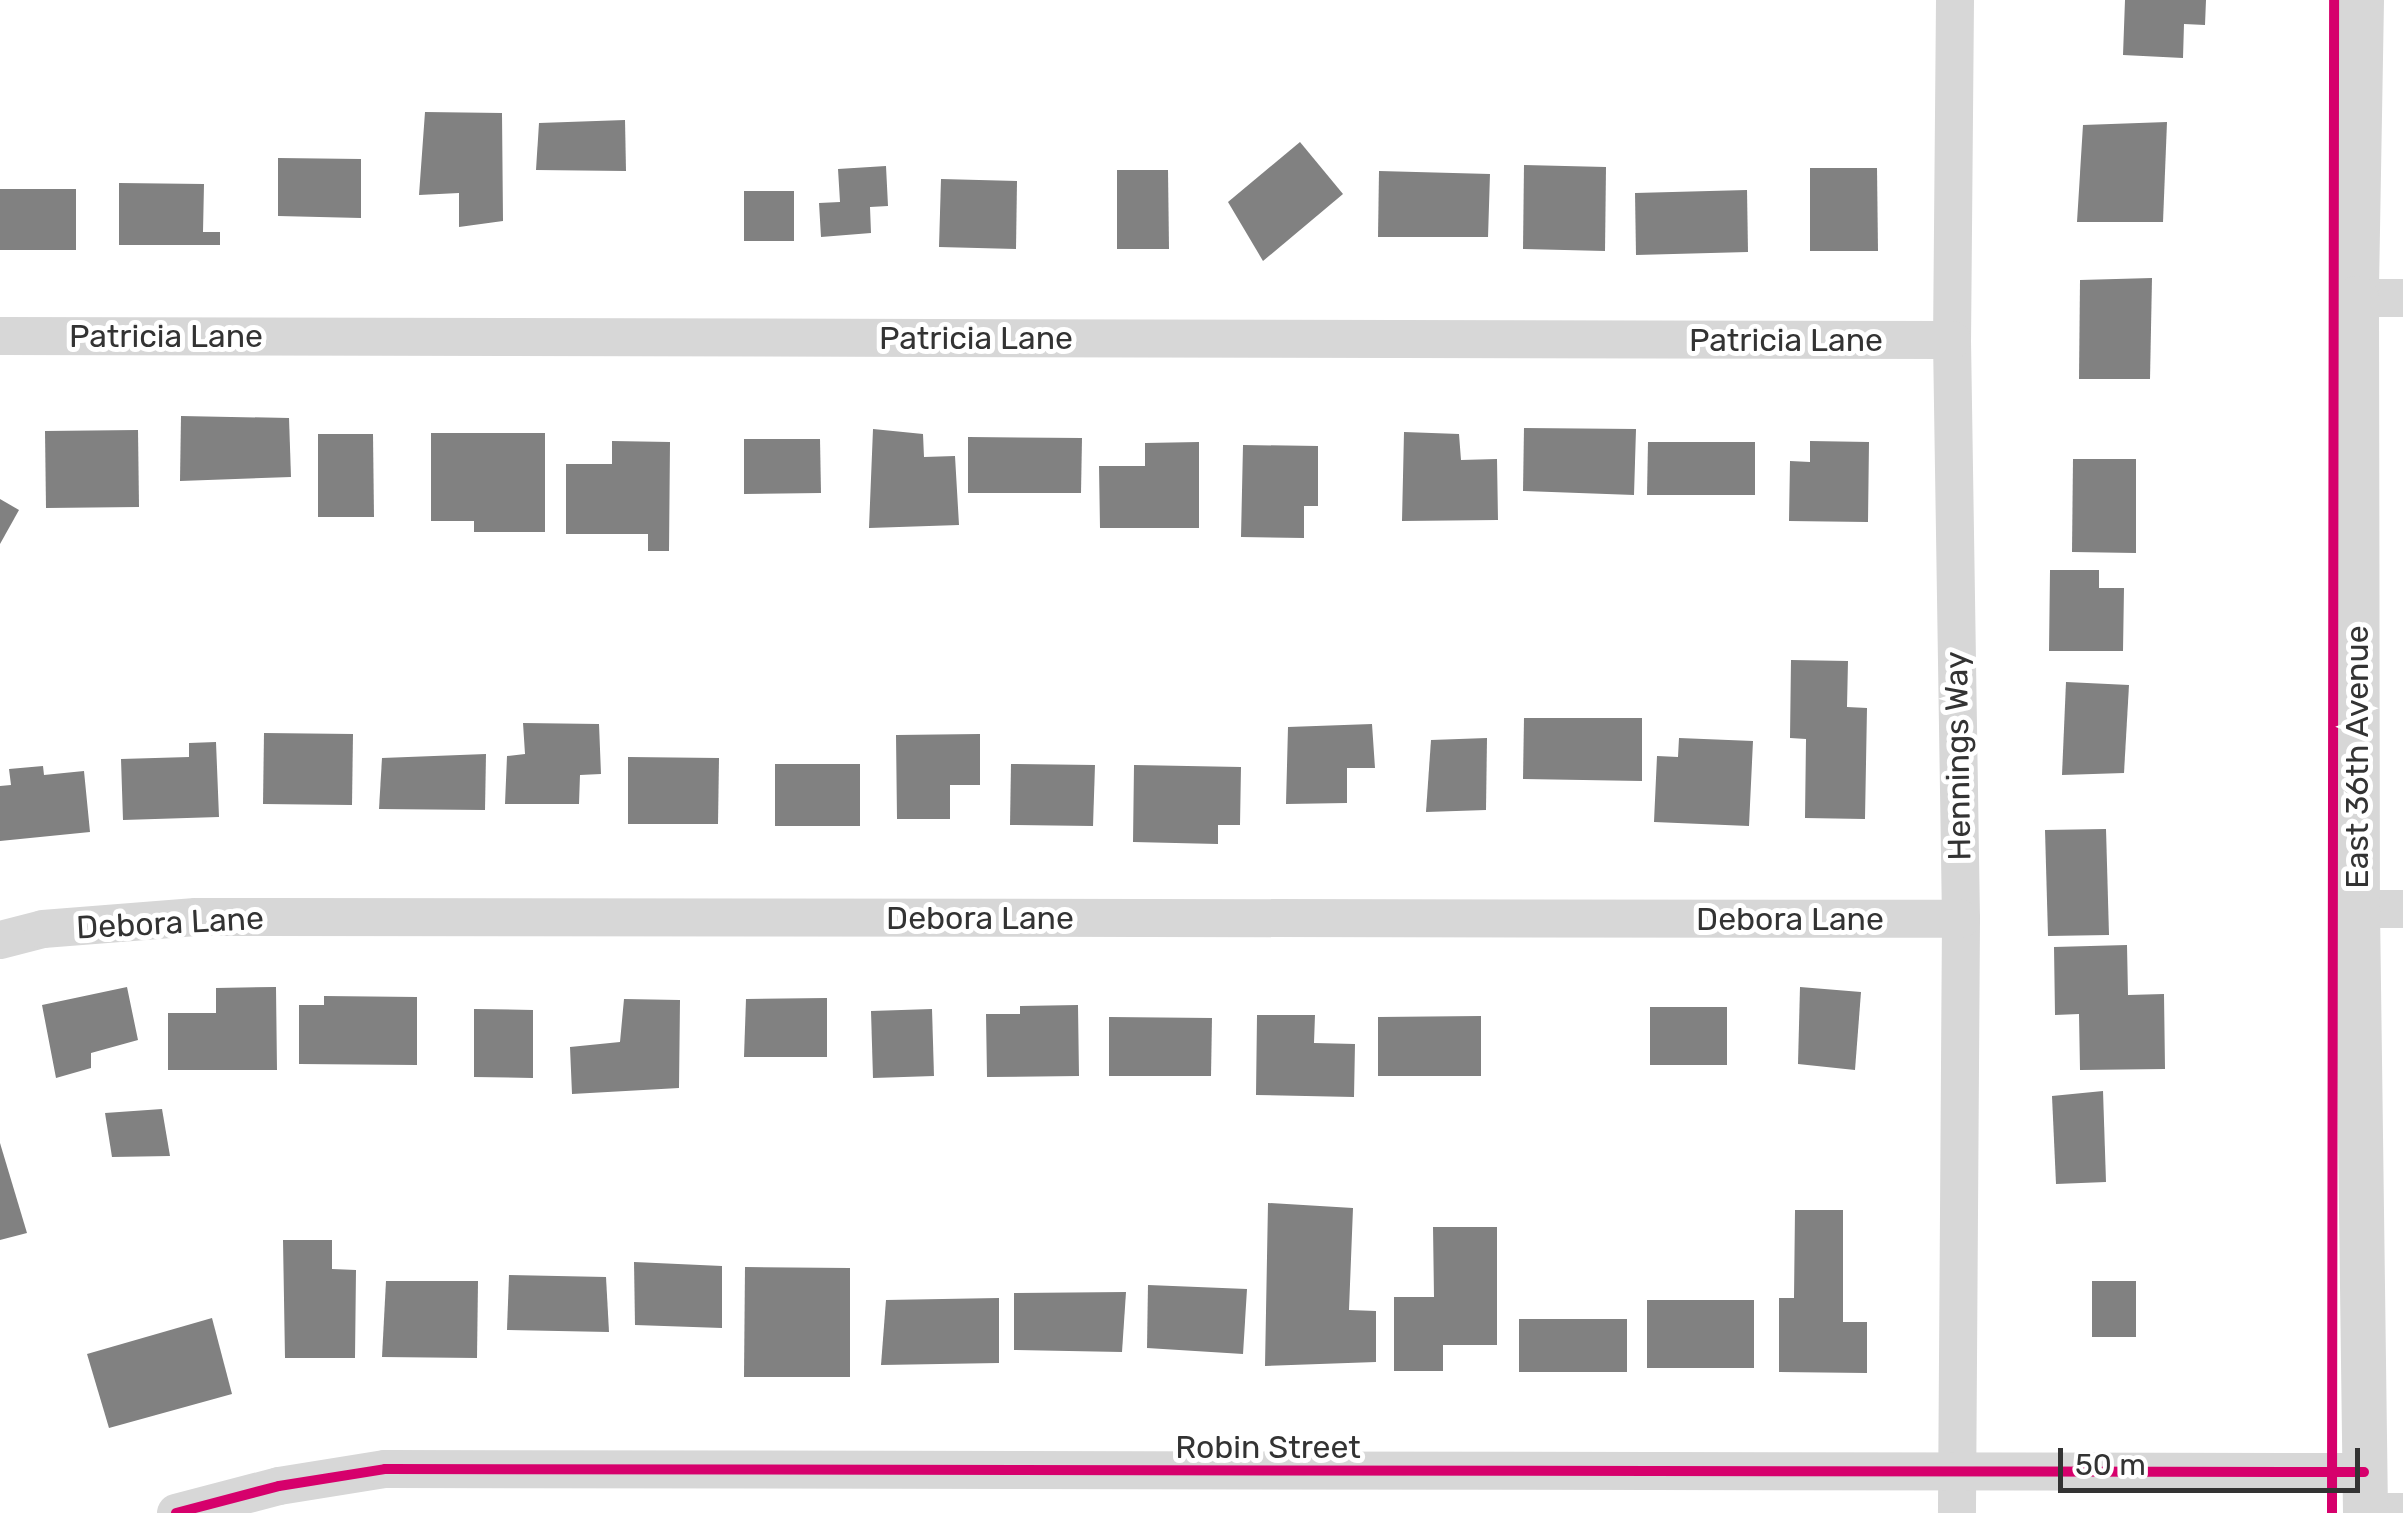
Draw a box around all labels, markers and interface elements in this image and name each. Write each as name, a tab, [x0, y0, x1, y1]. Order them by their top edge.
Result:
street label: Patricia Lane	[69, 317, 263, 355]
street label: Patricia Lane	[879, 319, 1073, 357]
street label: Patricia Lane	[1689, 321, 1883, 359]
street label: East 36th Avenue	[2338, 625, 2376, 889]
street label: Hennings Way	[1937, 651, 1979, 861]
street label: Debora Lane	[75, 899, 265, 947]
street label: Debora Lane	[886, 899, 1074, 937]
street label: Debora Lane	[1696, 900, 1884, 938]
street label: Robin Street	[1175, 1428, 1361, 1466]
scale bar	[2063, 1428, 2366, 1490]
text: 50 m	[2075, 1447, 2146, 1483]

